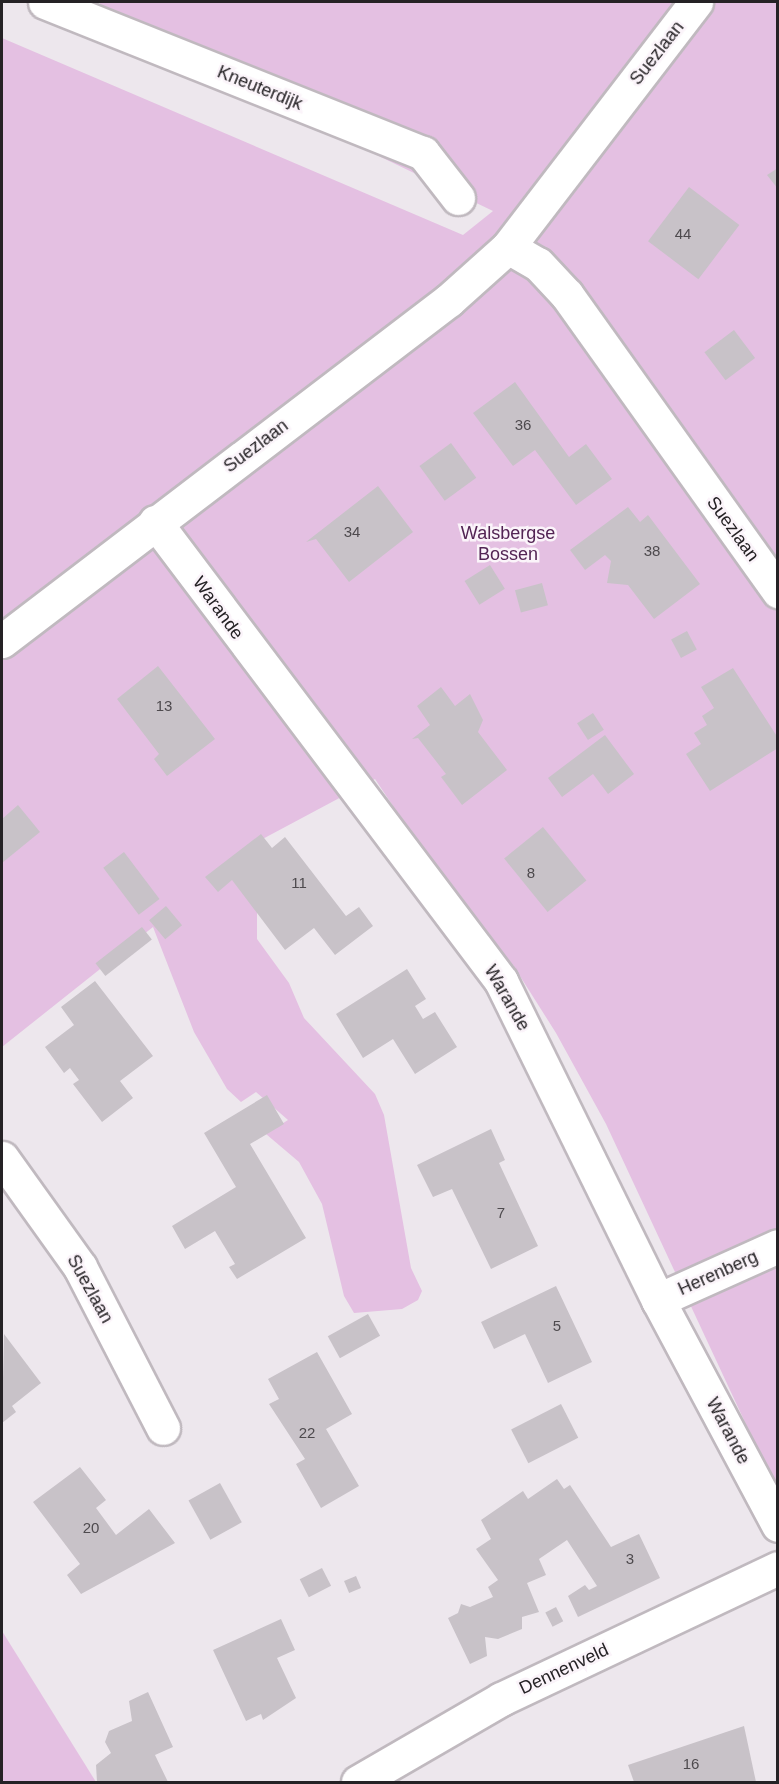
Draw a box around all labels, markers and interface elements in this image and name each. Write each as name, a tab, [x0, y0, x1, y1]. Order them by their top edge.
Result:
street label: Suezlaan	[625, 17, 689, 89]
street label: Kneuterdijk	[214, 61, 306, 115]
house number: 44	[675, 225, 691, 243]
street label: Suezlaan	[220, 415, 292, 477]
house number: 36	[515, 416, 531, 434]
street label: Suezlaan	[702, 492, 764, 566]
house number: 34	[344, 523, 360, 541]
park label: Walsbergse Bossen	[461, 523, 555, 566]
house number: 38	[644, 542, 660, 560]
street label: Warande	[188, 572, 248, 644]
house number: 13	[156, 697, 172, 715]
house number: 8	[527, 864, 535, 882]
house number: 11	[291, 874, 307, 892]
street label: Warande	[480, 961, 534, 1035]
house number: 7	[497, 1204, 505, 1222]
street label: Herenberg	[675, 1246, 761, 1300]
street label: Suezlaan	[62, 1251, 118, 1327]
house number: 5	[553, 1317, 561, 1335]
street label: Warande	[701, 1394, 755, 1468]
house number: 22	[299, 1424, 315, 1442]
house number: 20	[83, 1519, 99, 1537]
house number: 3	[626, 1550, 634, 1568]
street label: Dennenveld	[516, 1639, 612, 1699]
house number: 16	[683, 1755, 699, 1773]

